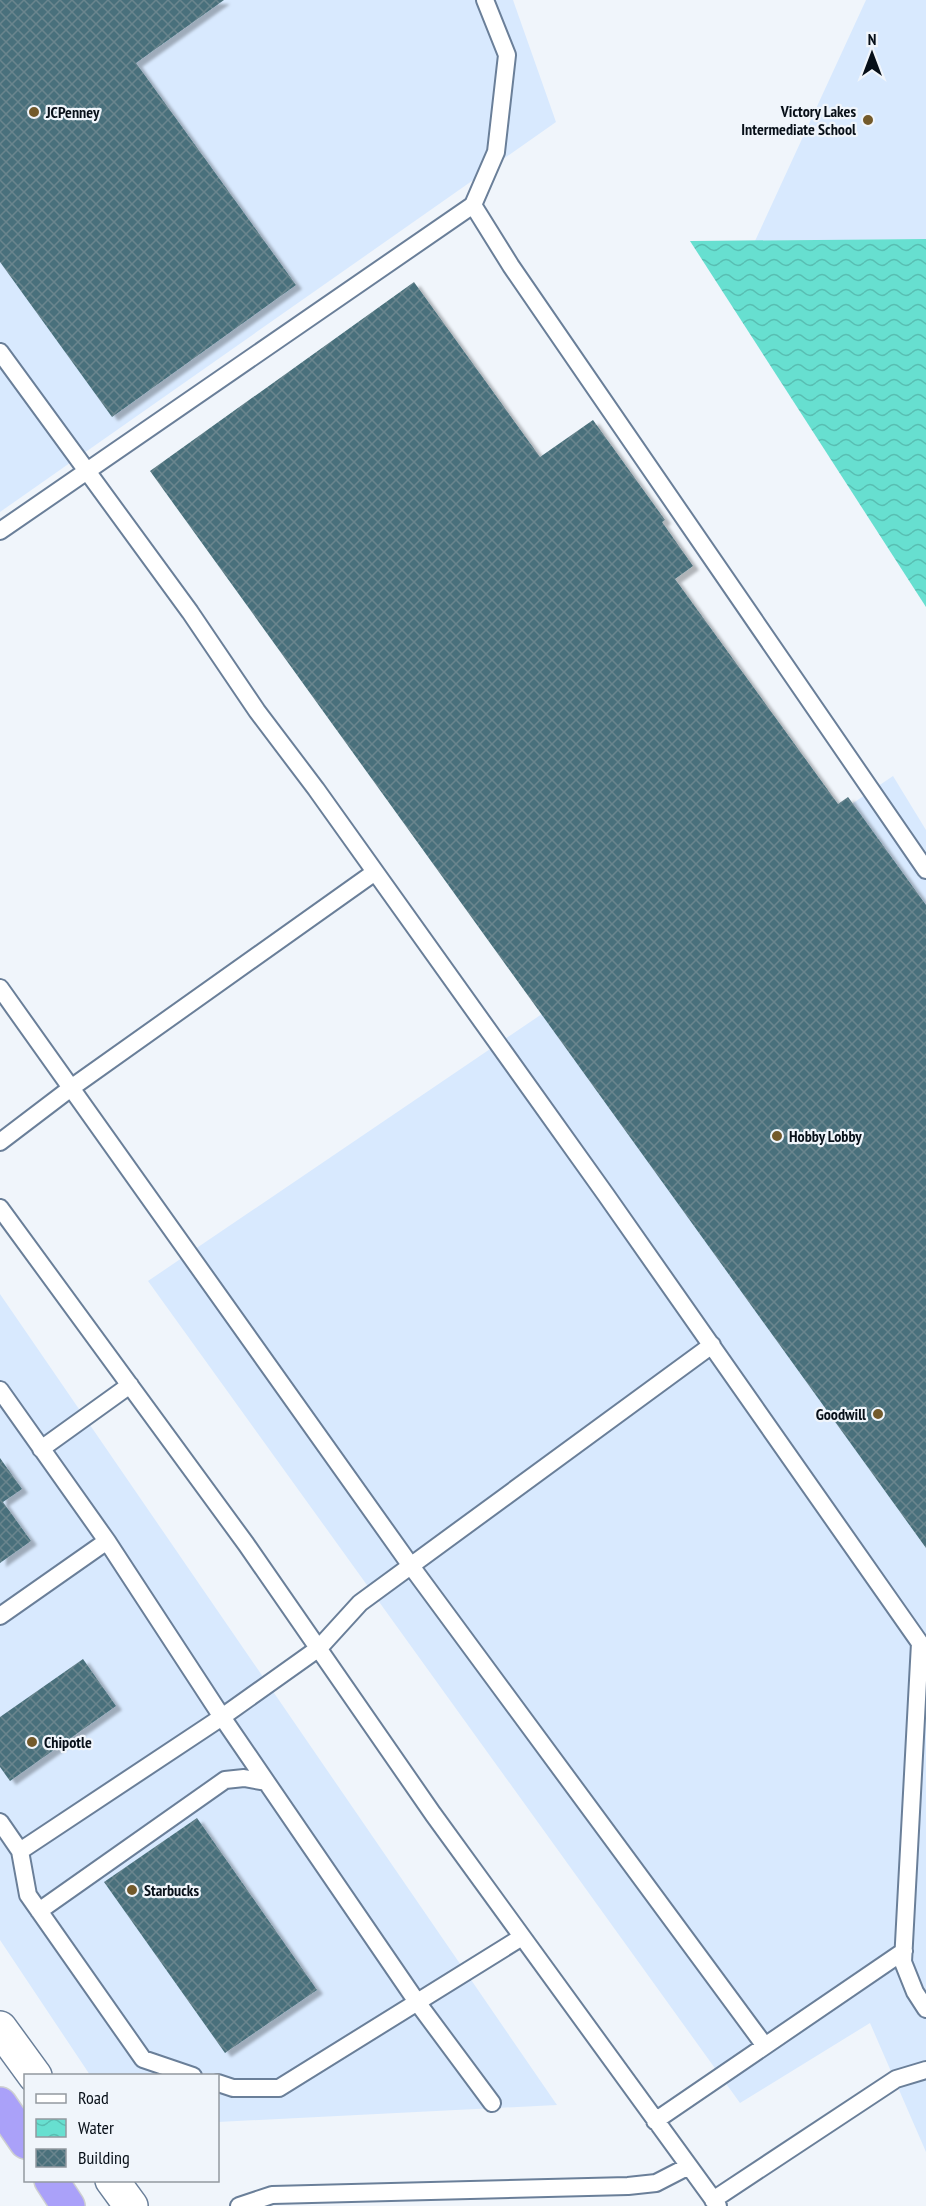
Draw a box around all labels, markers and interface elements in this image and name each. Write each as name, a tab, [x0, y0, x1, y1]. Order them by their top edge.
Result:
north arrow	[842, 24, 902, 84]
text: N	[868, 29, 876, 49]
place label: Victory Lakes Intermediate School	[741, 101, 856, 139]
place label: JCPenney	[45, 102, 100, 122]
marker: JCPenney	[27, 105, 41, 119]
marker: Victory Lakes Intermediate School	[861, 113, 875, 127]
place label: Hobby Lobby	[789, 1126, 862, 1146]
marker: Hobby Lobby	[770, 1129, 784, 1143]
place label: Goodwill	[816, 1404, 866, 1424]
marker: Goodwill	[871, 1407, 885, 1421]
place label: Chipotle	[44, 1732, 92, 1752]
marker: Chipotle	[25, 1735, 39, 1749]
place label: Starbucks	[144, 1880, 199, 1900]
marker: Starbucks	[125, 1883, 139, 1897]
legend	[24, 2074, 219, 2182]
text: Road	[78, 2086, 109, 2109]
text: Water	[78, 2116, 114, 2139]
text: Building	[78, 2146, 130, 2169]

